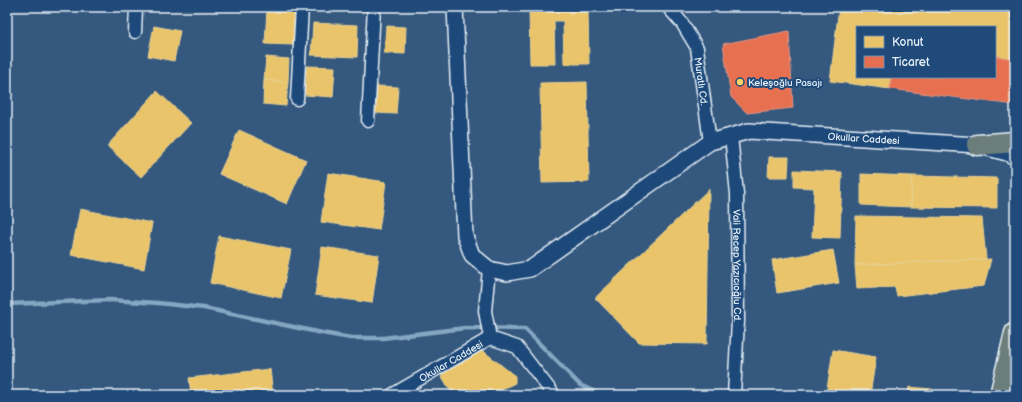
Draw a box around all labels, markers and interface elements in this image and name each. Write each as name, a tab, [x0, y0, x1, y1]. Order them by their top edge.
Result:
legend	[856, 26, 996, 78]
text: Konut	[892, 35, 924, 50]
text: Ticaret	[892, 55, 930, 70]
street label: Muratlı Cd.	[691, 57, 710, 106]
marker: Keleşoğlu Pasajı	[735, 77, 745, 87]
place label: Keleşoğlu Pasajı	[748, 77, 822, 89]
street label: Okullar Caddesi	[827, 131, 900, 147]
street label: Vali Recep Yazıcıoğlu Cd.	[730, 209, 743, 322]
street label: Okullar Caddesi	[417, 338, 485, 385]

